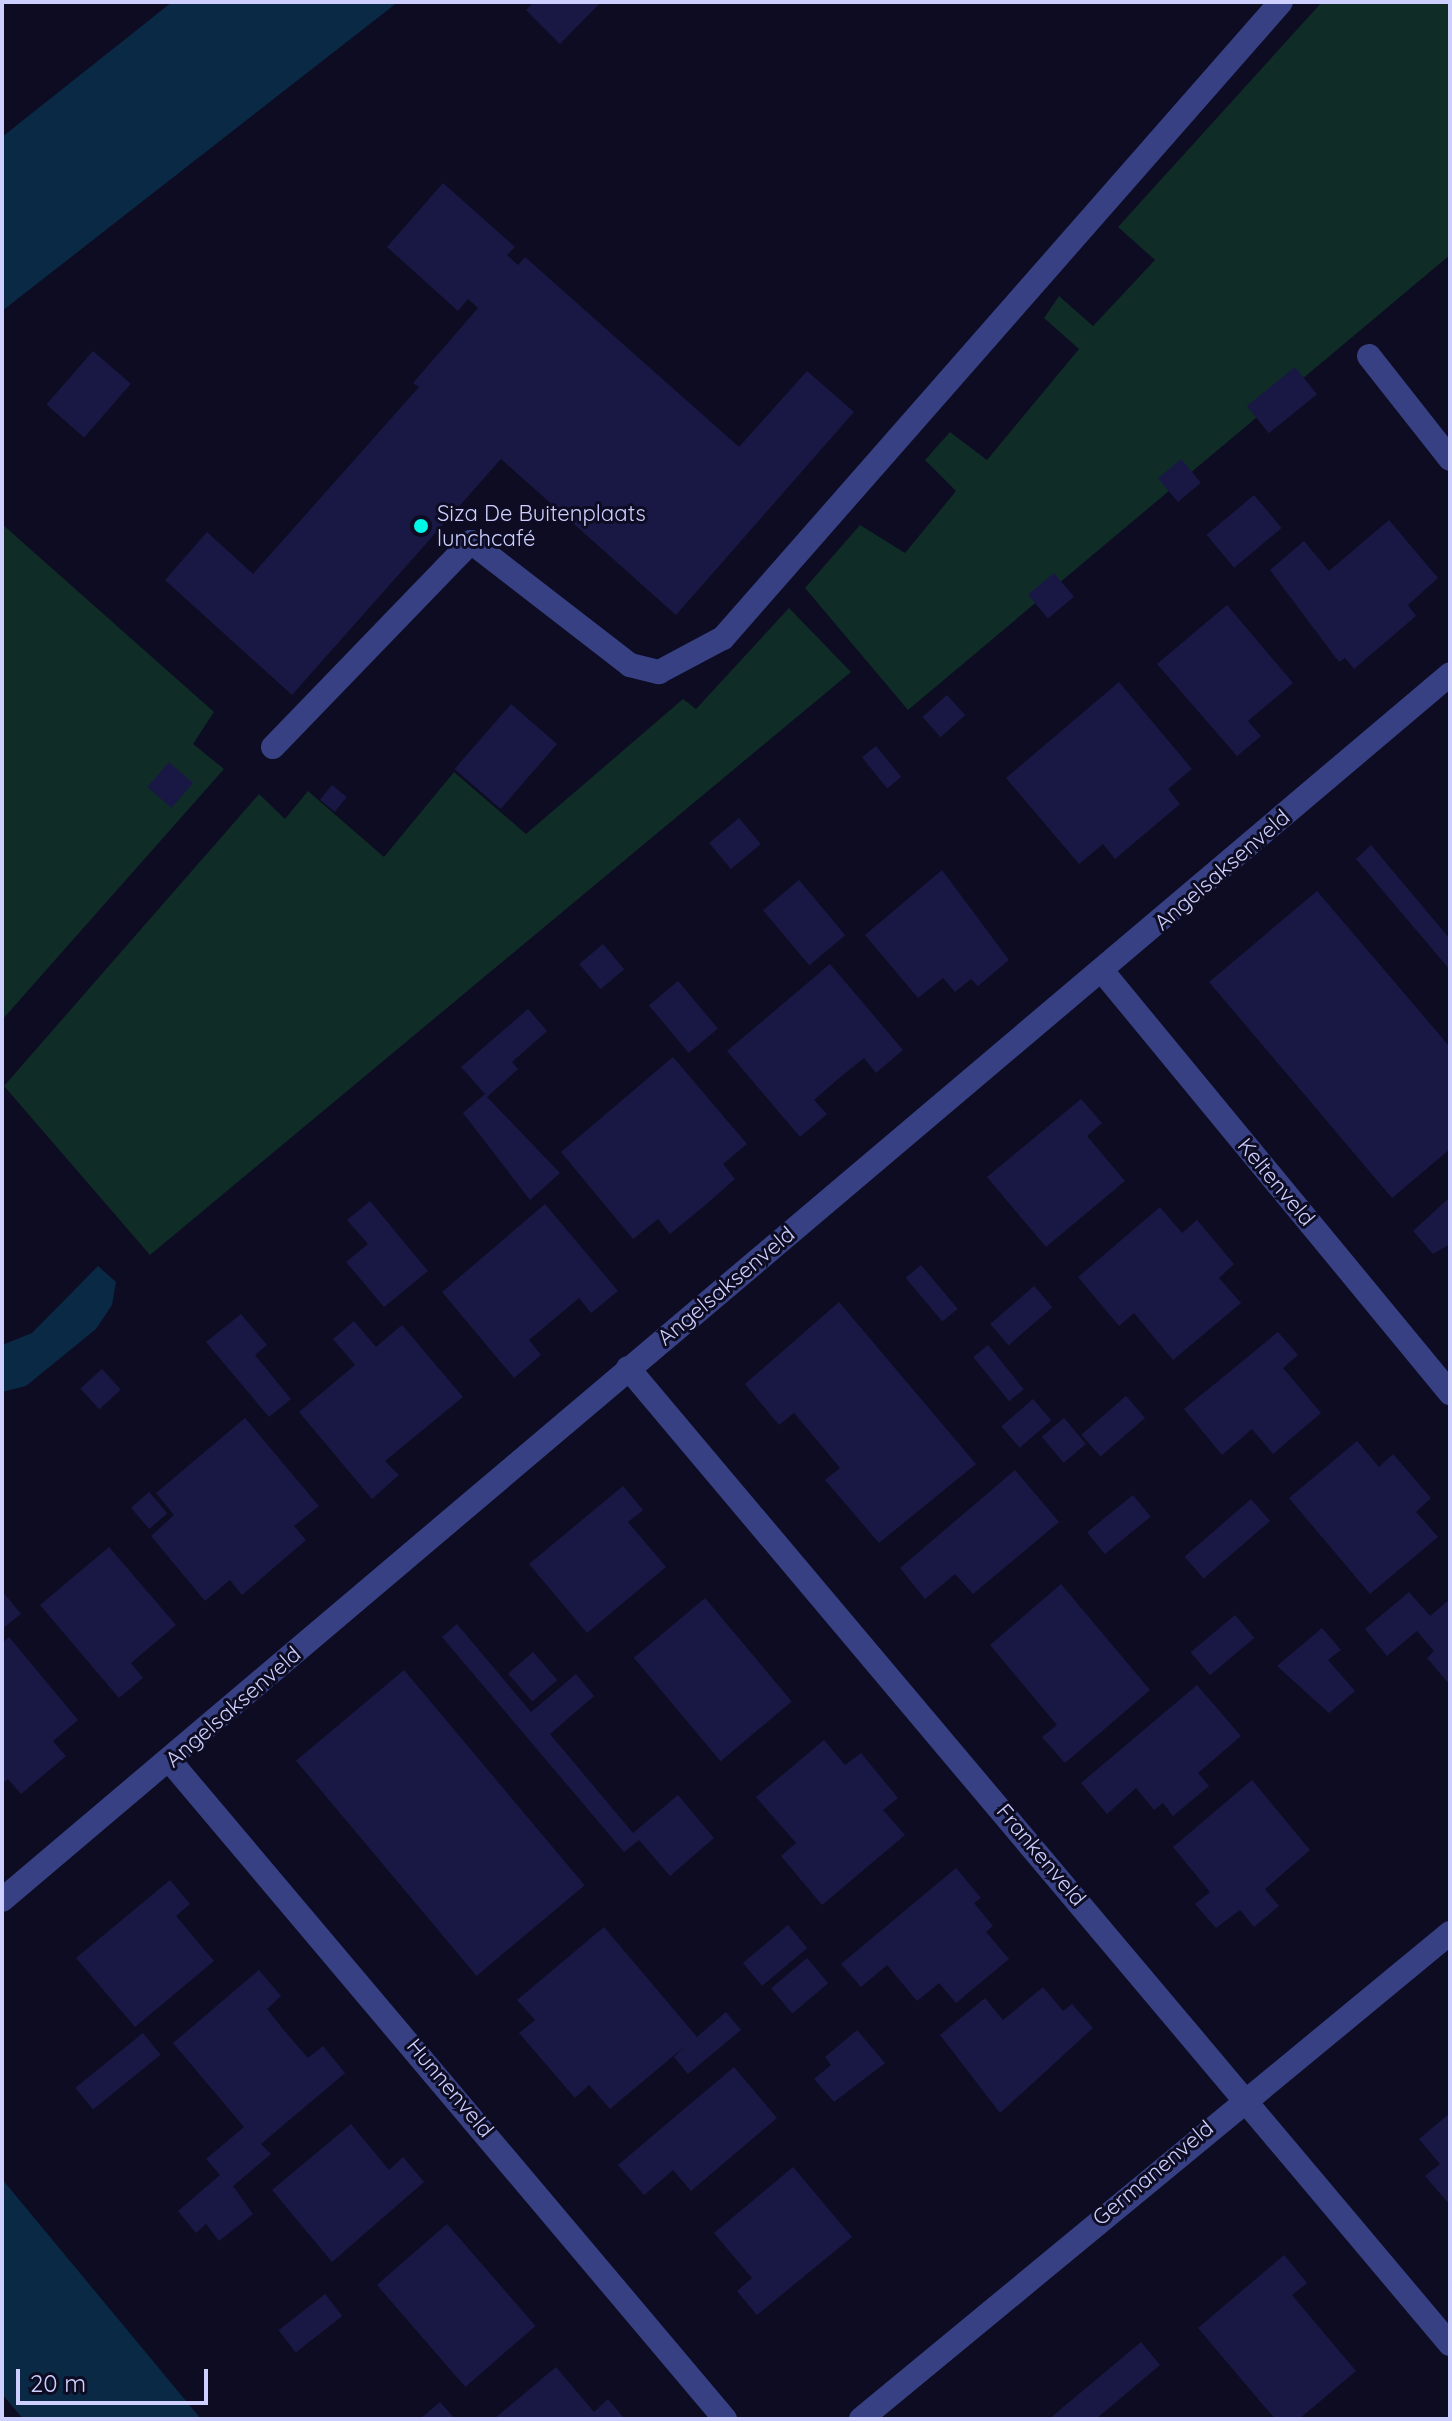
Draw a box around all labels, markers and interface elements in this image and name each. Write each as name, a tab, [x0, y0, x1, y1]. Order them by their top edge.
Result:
place label: Siza De Buitenplaats lunchcafé	[437, 500, 646, 552]
marker: Siza De Buitenplaats lunchcafé	[412, 517, 430, 535]
street label: Angelsaksenveld	[1149, 804, 1295, 936]
street label: Keltenveld	[1232, 1133, 1320, 1231]
street label: Angelsaksenveld	[652, 1221, 800, 1351]
street label: Angelsaksenveld	[160, 1641, 306, 1773]
street label: Frankenveld	[991, 1799, 1091, 1911]
street label: Hunnenveld	[401, 2033, 499, 2143]
street label: Germanenveld	[1087, 2115, 1219, 2231]
scale bar	[20, 2353, 212, 2403]
text: 20 m	[30, 2368, 86, 2398]

